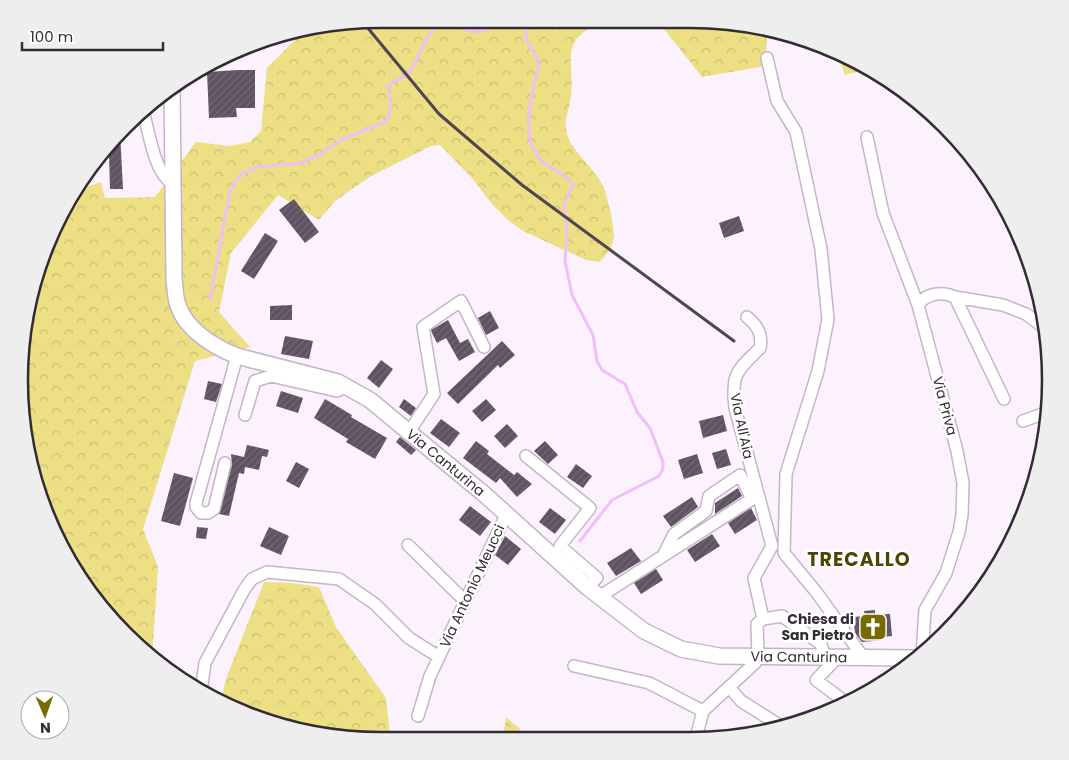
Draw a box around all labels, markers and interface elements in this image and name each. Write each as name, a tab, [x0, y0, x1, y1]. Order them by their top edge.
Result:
scale bar	[22, 20, 164, 52]
text: 100 m	[30, 26, 73, 47]
street label: Via Priva	[928, 374, 962, 438]
street label: Via All'Aia	[725, 391, 759, 461]
street label: Via Canturina	[402, 424, 489, 501]
street label: Via Antonio Meucci	[435, 521, 509, 651]
district label: TRECALLO	[807, 546, 911, 573]
place label: Chiesa di San Pietro	[781, 609, 854, 645]
church icon: Chiesa di San Pietro	[858, 612, 888, 642]
street label: Via Canturina	[751, 646, 847, 667]
north arrow	[20, 690, 70, 740]
text: N	[40, 718, 51, 738]

